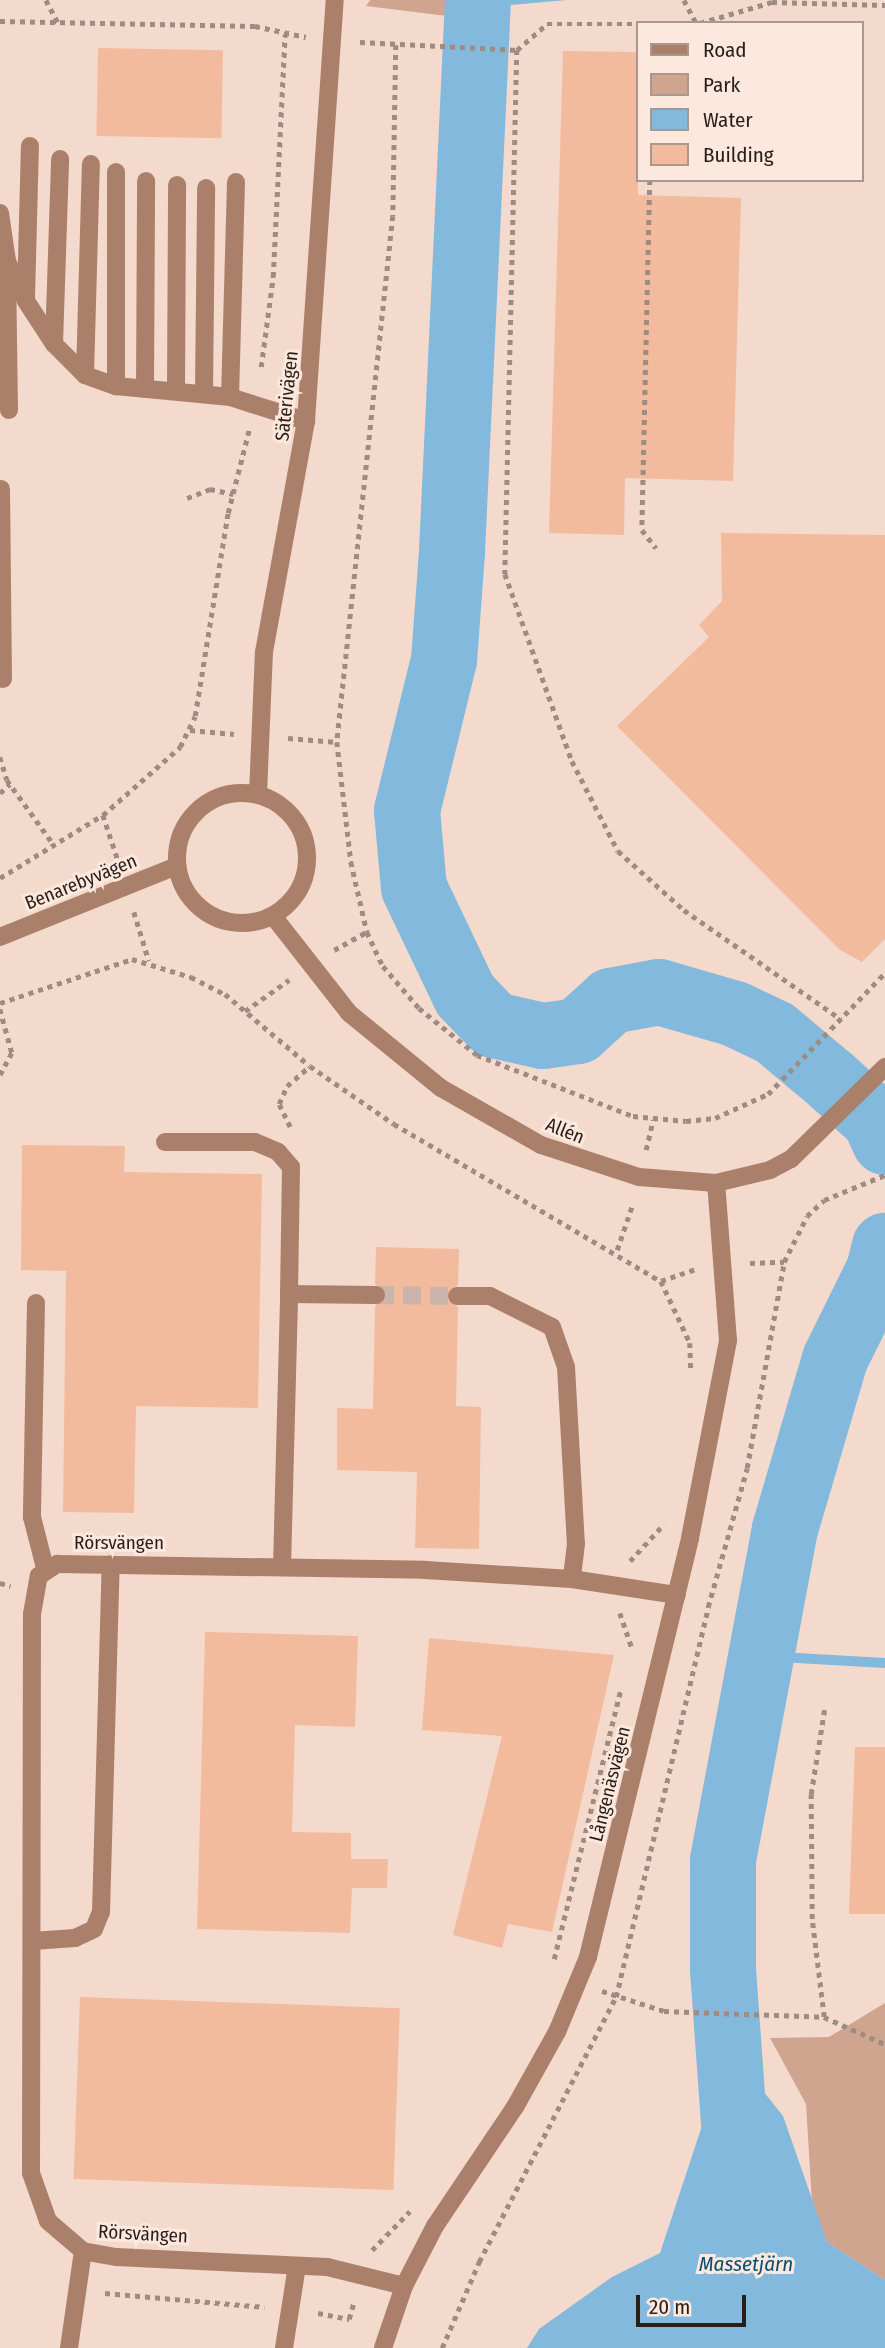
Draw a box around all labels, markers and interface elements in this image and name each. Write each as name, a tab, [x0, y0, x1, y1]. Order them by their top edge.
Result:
legend	[636, 21, 864, 182]
text: Road	[703, 37, 747, 63]
text: Park	[703, 72, 740, 98]
text: Water	[703, 107, 753, 133]
text: Building	[703, 142, 774, 168]
street label: Säterivägen	[271, 350, 303, 442]
street label: Benarebyvägen	[22, 849, 140, 915]
street label: Allén	[542, 1113, 588, 1149]
street label: Rörsvängen	[74, 1532, 164, 1554]
street label: Långenäsvägen	[585, 1724, 635, 1844]
street label: Rörsvängen	[98, 2220, 188, 2248]
water label: Massetjärn	[699, 2251, 793, 2277]
scale bar	[640, 2282, 750, 2326]
text: 20 m	[649, 2294, 690, 2320]

